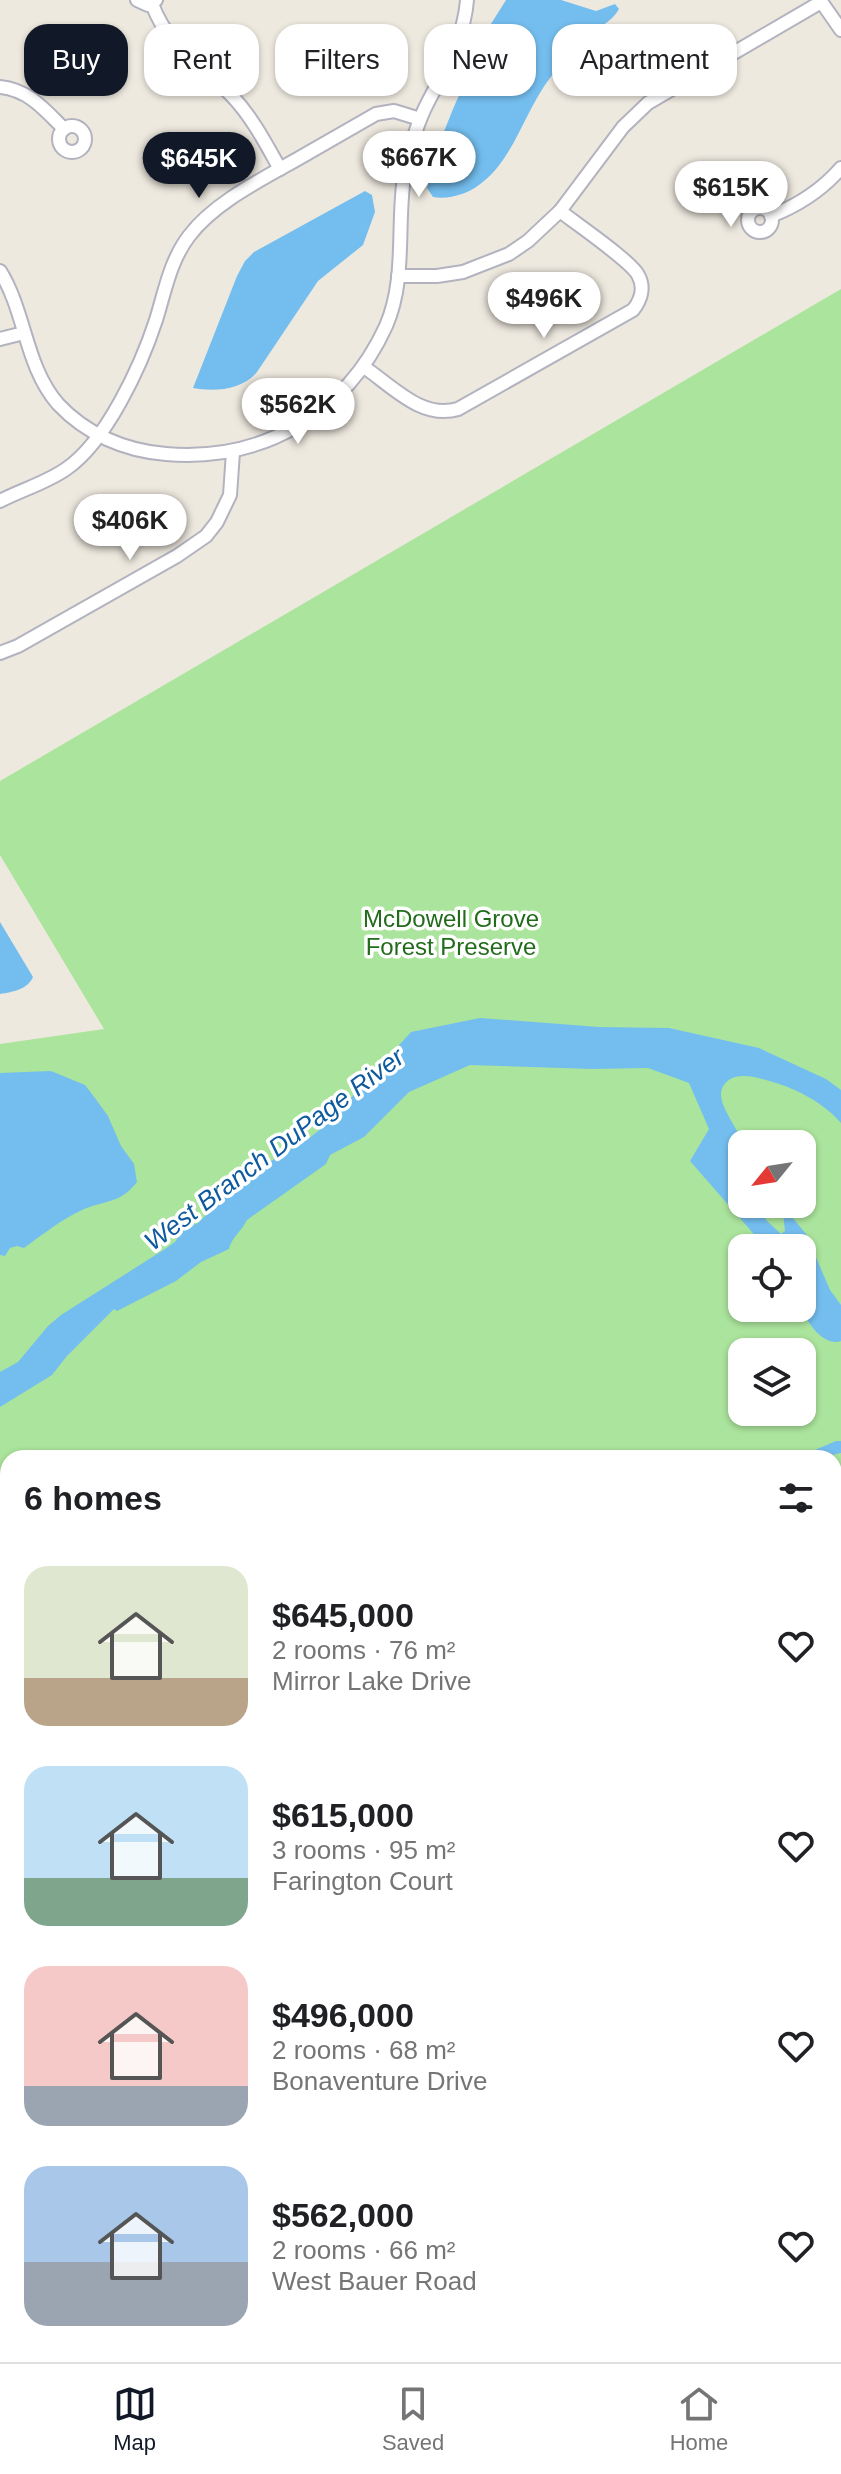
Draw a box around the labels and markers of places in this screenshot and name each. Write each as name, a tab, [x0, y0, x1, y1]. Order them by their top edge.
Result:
pin: $667K	[363, 131, 475, 199]
pin: $645K	[143, 132, 255, 200]
pin: $615K	[675, 161, 787, 229]
pin: $496K	[488, 272, 600, 340]
pin: $562K	[242, 378, 354, 446]
pin: $406K	[74, 494, 186, 562]

